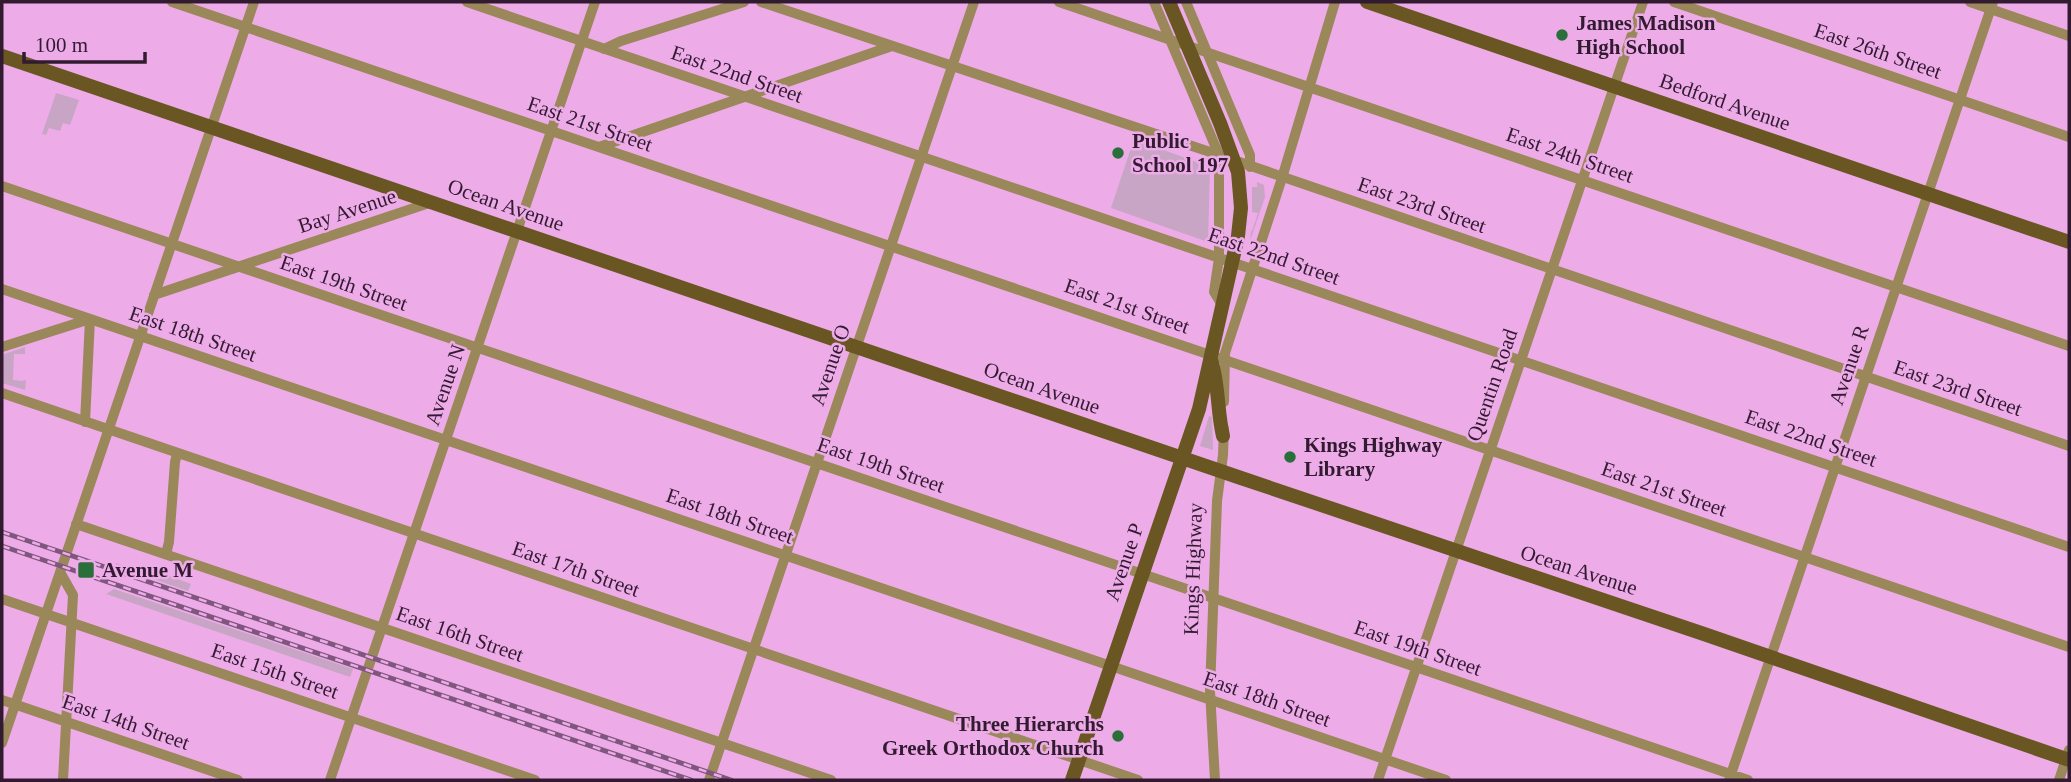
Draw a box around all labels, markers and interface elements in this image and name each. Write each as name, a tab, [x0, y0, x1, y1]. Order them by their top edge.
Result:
place label: James Madison High School	[1576, 11, 1716, 59]
street label: East 26th Street	[1811, 18, 1945, 84]
scale bar	[24, 21, 145, 65]
marker: James Madison High School	[1554, 27, 1570, 43]
text: 100 m	[35, 33, 88, 57]
street label: East 22nd Street	[668, 40, 806, 108]
street label: Bedford Avenue	[1656, 68, 1794, 136]
street label: East 21st Street	[524, 91, 656, 157]
street label: East 24th Street	[1503, 122, 1637, 188]
place label: Public School 197	[1132, 129, 1228, 177]
marker: Public School 197	[1110, 145, 1126, 161]
street label: East 23rd Street	[1355, 172, 1489, 238]
street label: Ocean Avenue	[445, 174, 567, 236]
street label: Bay Avenue	[295, 184, 399, 238]
street label: East 22nd Street	[1205, 222, 1343, 290]
street label: East 19th Street	[277, 250, 411, 316]
street label: East 21st Street	[1061, 273, 1193, 339]
street label: East 18th Street	[126, 301, 260, 367]
street label: Avenue O	[805, 321, 855, 409]
street label: Avenue R	[1824, 322, 1874, 408]
street label: Quentin Road	[1462, 325, 1523, 444]
street label: Avenue N	[420, 341, 470, 429]
street label: East 23rd Street	[1891, 355, 2025, 421]
street label: Ocean Avenue	[981, 357, 1103, 419]
street label: East 22nd Street	[1742, 404, 1880, 472]
street label: East 19th Street	[814, 432, 948, 498]
place label: Kings Highway Library	[1304, 433, 1443, 481]
marker: Kings Highway Library	[1282, 449, 1298, 465]
street label: East 21st Street	[1598, 456, 1730, 522]
street label: East 18th Street	[663, 483, 797, 549]
street label: Kings Highway	[1179, 502, 1207, 636]
street label: Avenue P	[1100, 520, 1148, 604]
street label: East 17th Street	[509, 536, 643, 602]
street label: Ocean Avenue	[1518, 540, 1640, 600]
place label: Avenue M	[102, 558, 193, 582]
marker: Avenue M	[76, 560, 96, 580]
street label: East 16th Street	[393, 601, 527, 667]
street label: East 19th Street	[1351, 615, 1485, 681]
street label: East 15th Street	[208, 638, 342, 704]
street label: East 18th Street	[1200, 666, 1334, 732]
street label: East 14th Street	[59, 689, 193, 755]
place label: Three Hierarchs Greek Orthodox Church	[882, 712, 1104, 760]
marker: Three Hierarchs Greek Orthodox Church	[1110, 728, 1126, 744]

